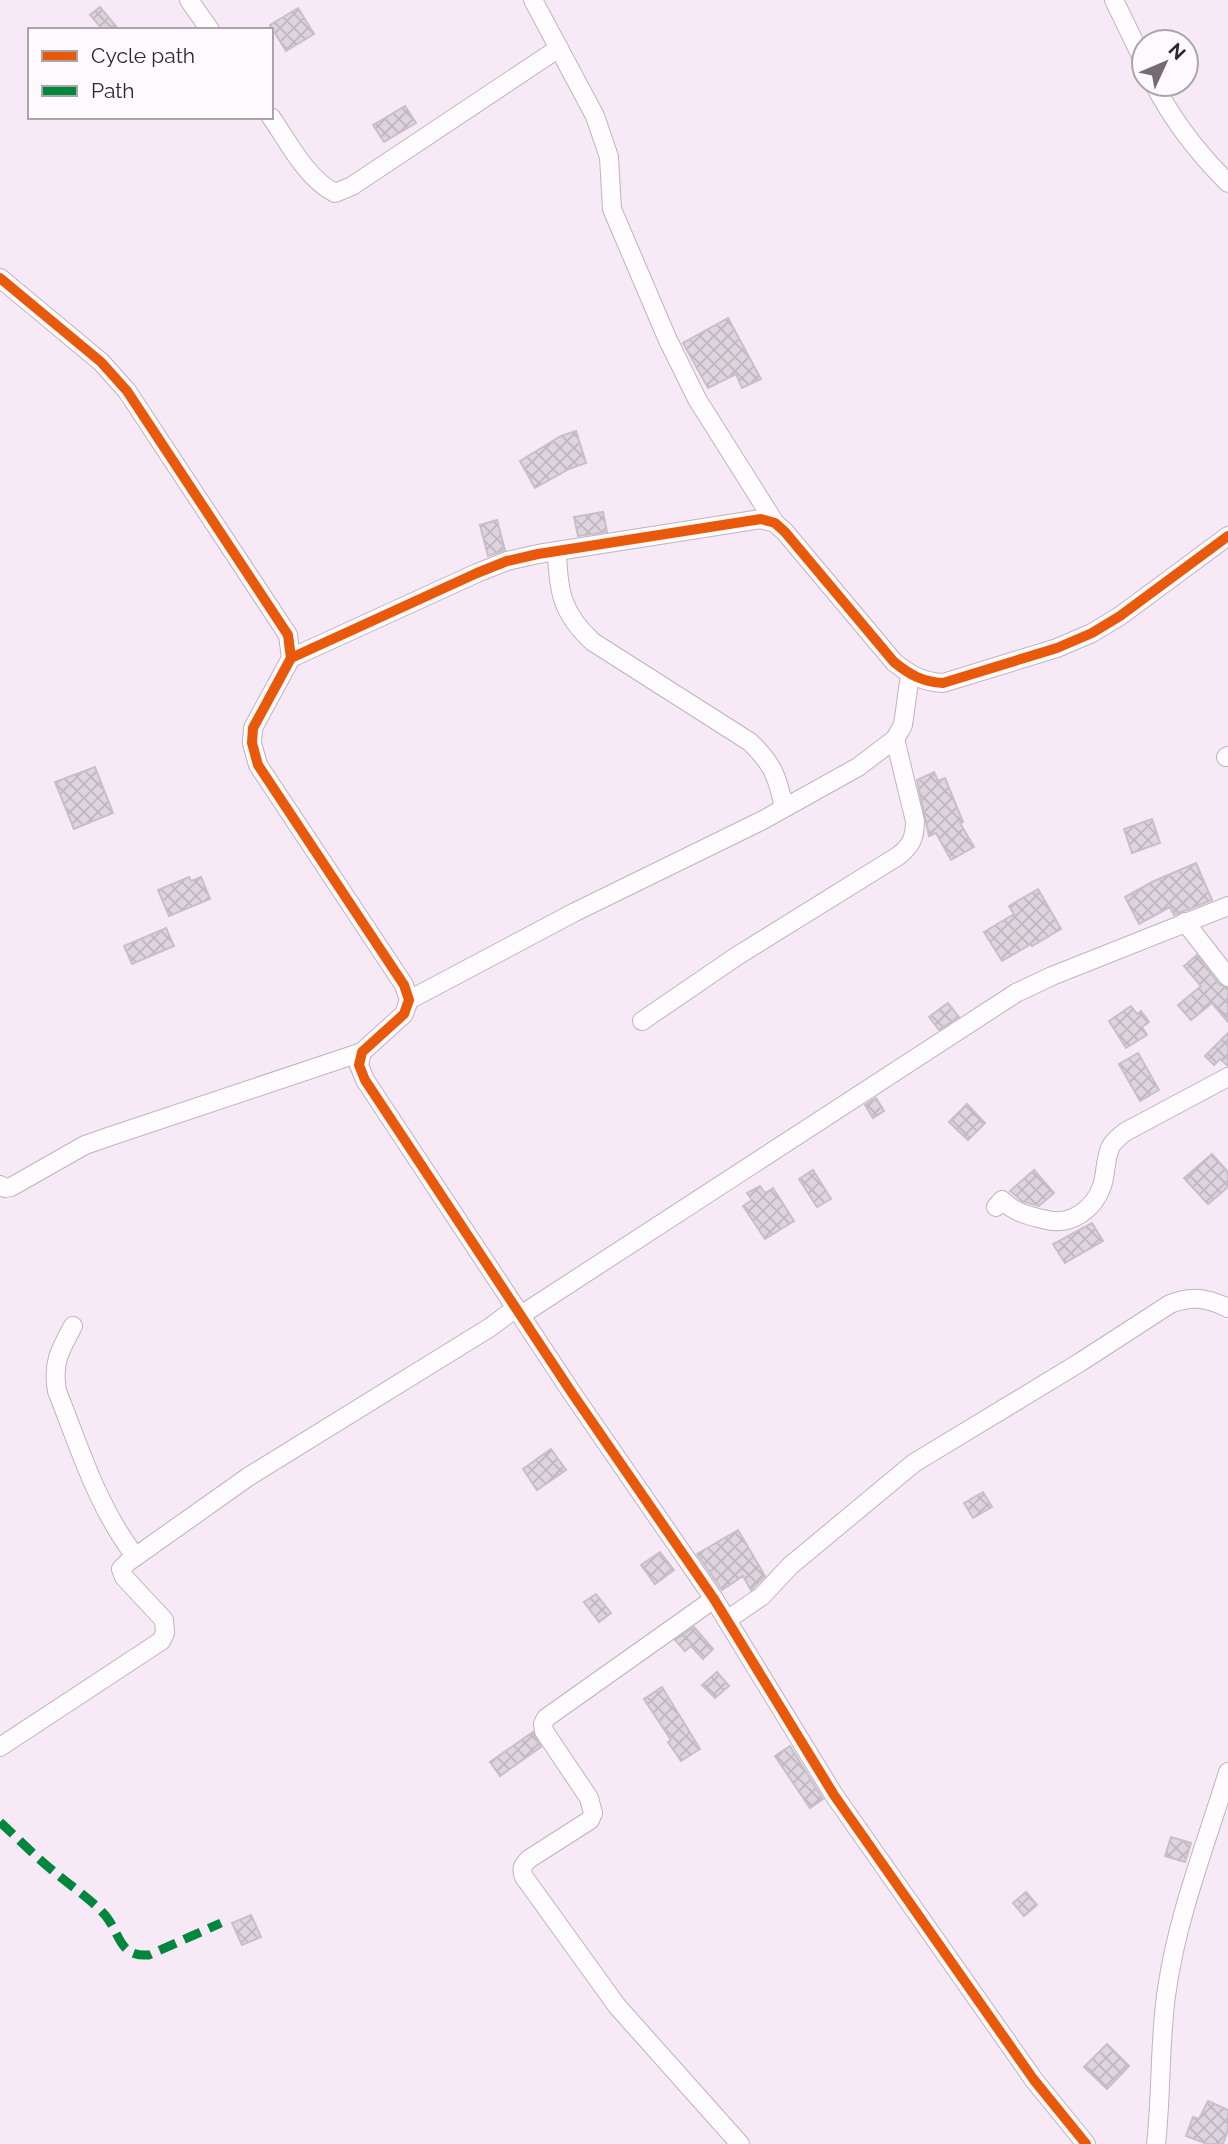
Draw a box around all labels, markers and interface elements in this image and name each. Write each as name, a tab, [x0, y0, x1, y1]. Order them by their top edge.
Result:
legend	[28, 28, 273, 119]
north arrow	[1130, 28, 1200, 98]
text: N	[1164, 38, 1190, 64]
text: Cycle path	[91, 43, 195, 68]
text: Path	[91, 78, 135, 103]

